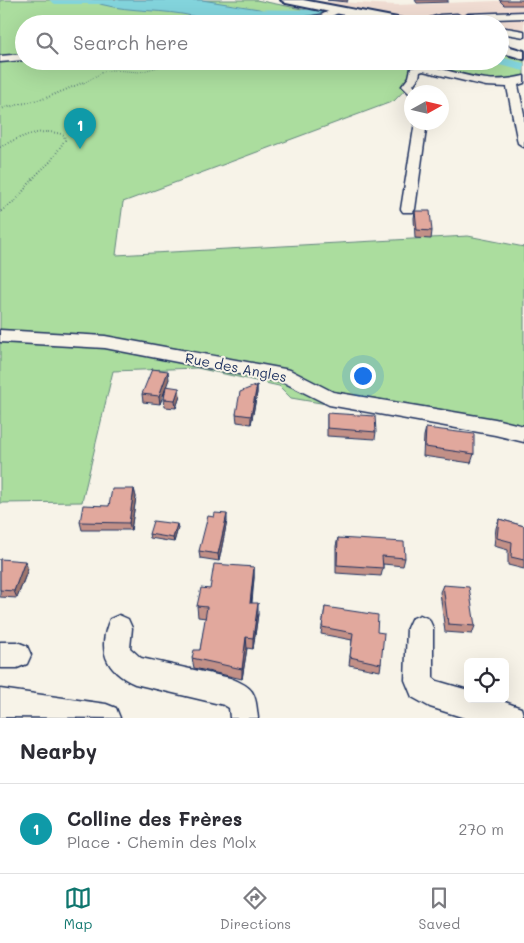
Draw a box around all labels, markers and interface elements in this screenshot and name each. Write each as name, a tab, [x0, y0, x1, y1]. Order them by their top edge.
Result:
search box	[15, 15, 509, 70]
icon: search	[33, 29, 61, 57]
text: Search here	[73, 30, 189, 55]
north arrow	[404, 85, 449, 130]
pin: 1	[64, 108, 96, 149]
street label: Rue des Angles	[184, 348, 288, 386]
your location	[350, 363, 376, 389]
map controls	[464, 658, 509, 703]
button: locate	[464, 658, 509, 703]
text: Nearby	[20, 737, 97, 764]
text: Colline des Frères	[67, 806, 242, 831]
text: 1	[32, 818, 40, 839]
text: 270 m	[458, 818, 504, 839]
text: Place · Chemin des Molx	[67, 831, 257, 852]
tab: Map	[64, 884, 92, 933]
tab: Directions	[220, 884, 291, 933]
tab: Saved	[419, 884, 460, 933]

